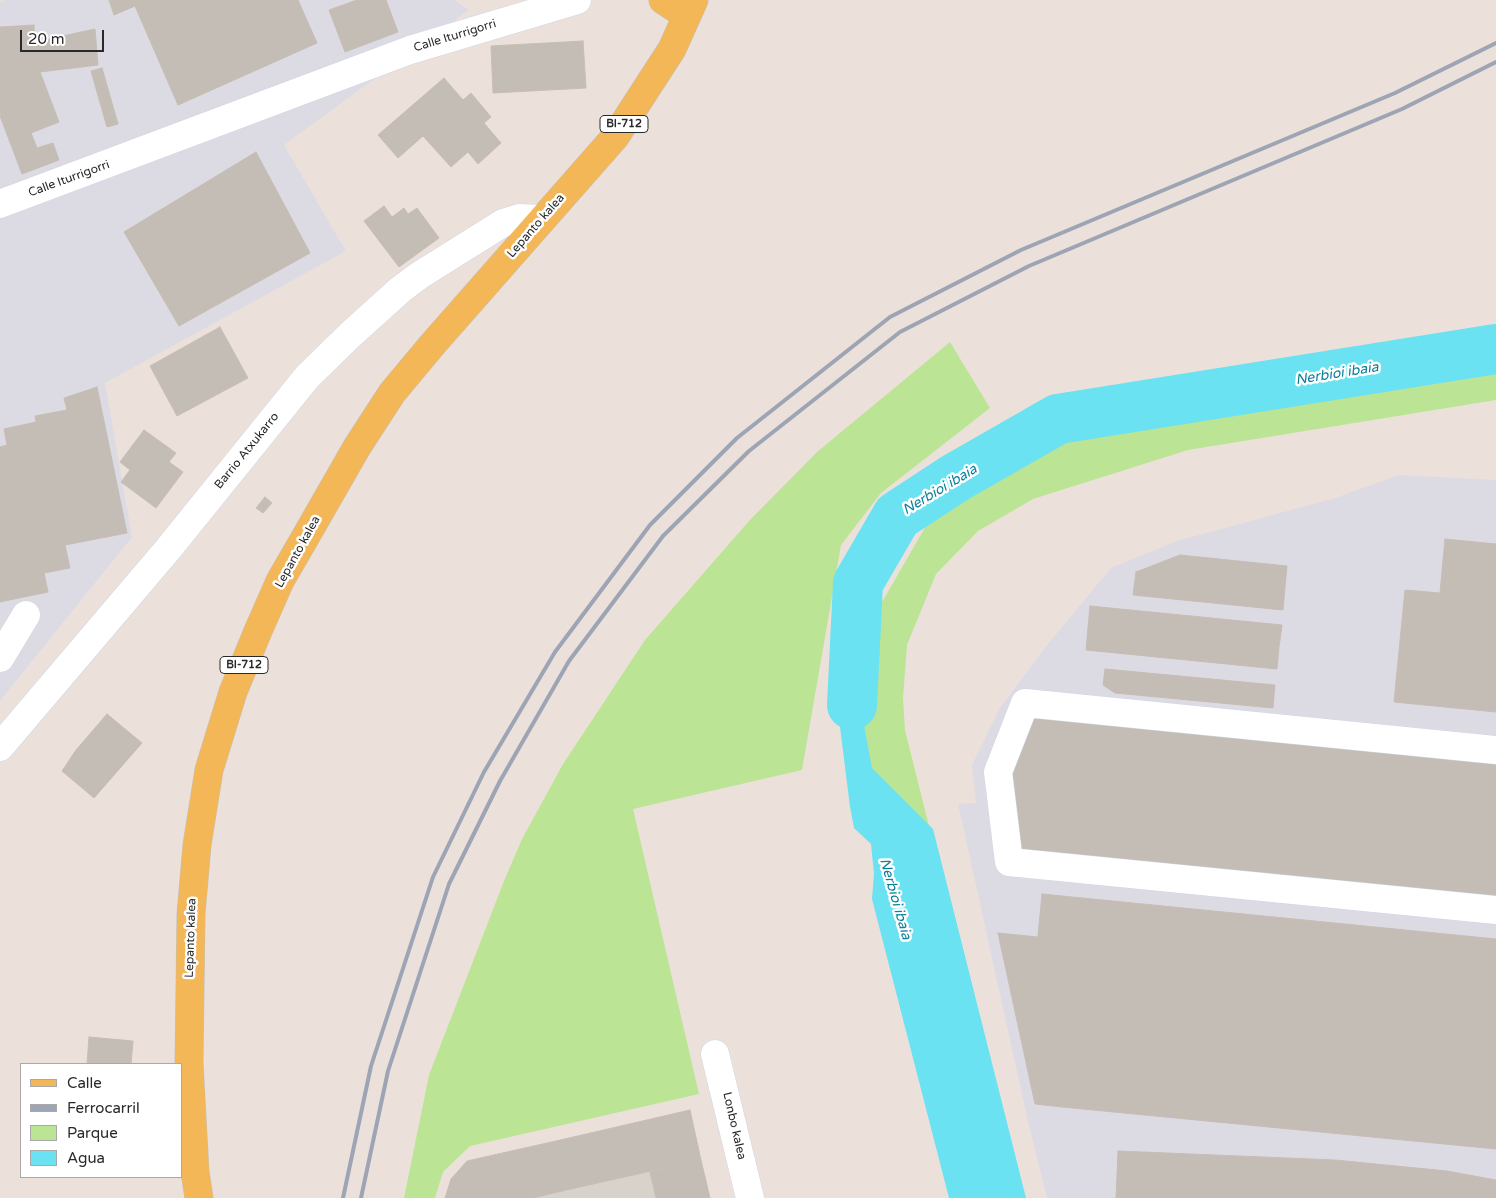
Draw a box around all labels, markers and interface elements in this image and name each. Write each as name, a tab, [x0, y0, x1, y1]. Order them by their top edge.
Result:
street label: Calle Iturrigorri	[412, 17, 498, 55]
scale bar	[22, 20, 106, 52]
text: 20 m	[28, 30, 65, 48]
road number: BI-712	[600, 116, 648, 132]
street label: Calle Iturrigorri	[26, 158, 112, 200]
street label: Lepanto kalea	[504, 191, 568, 261]
water label: Nerbioi ibaia	[1294, 359, 1380, 389]
street label: Barrio Atxukarro	[212, 410, 282, 492]
water label: Nerbioi ibaia	[900, 461, 980, 519]
street label: Lepanto kalea	[272, 514, 324, 590]
road number: BI-712	[220, 656, 268, 674]
water label: Nerbioi ibaia	[875, 856, 915, 942]
street label: Lepanto kalea	[182, 898, 200, 978]
legend	[20, 1063, 182, 1178]
text: Calle	[67, 1074, 102, 1092]
street label: Lonbo kalea	[719, 1091, 749, 1161]
text: Ferrocarril	[67, 1099, 140, 1117]
text: Parque	[67, 1124, 118, 1142]
text: Agua	[67, 1149, 105, 1167]

